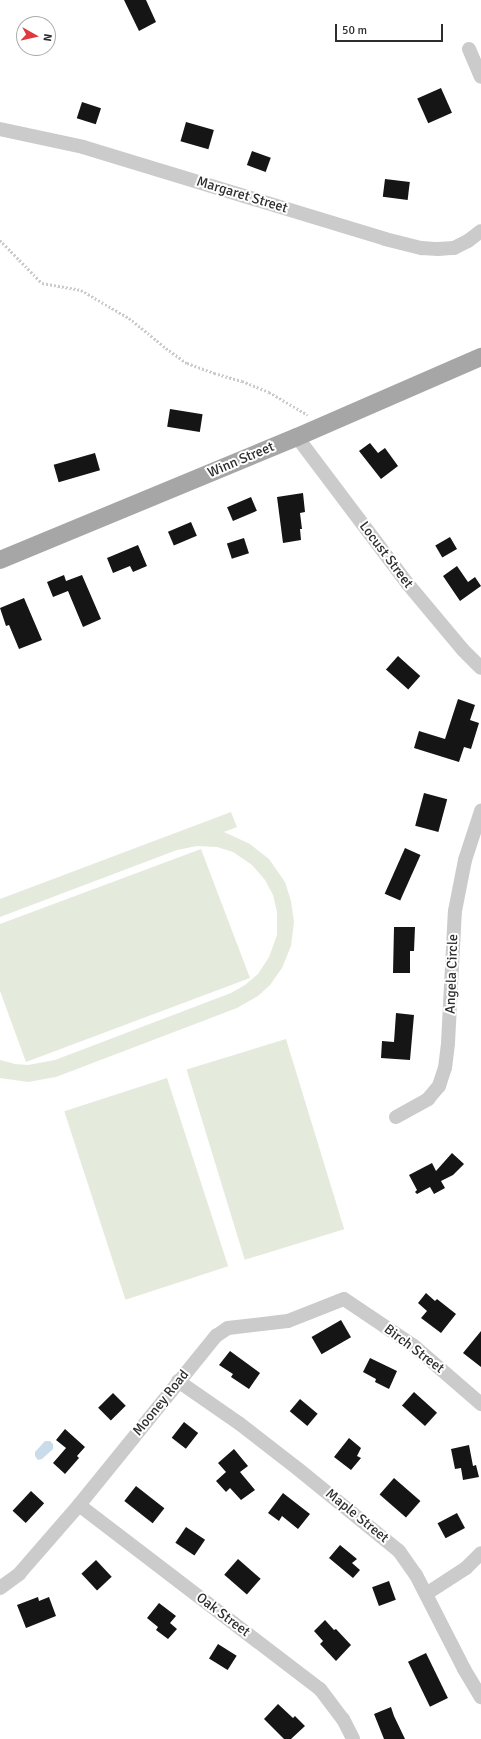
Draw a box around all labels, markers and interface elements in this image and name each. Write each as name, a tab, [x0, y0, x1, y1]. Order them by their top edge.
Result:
north arrow	[16, 16, 56, 56]
scale bar	[337, 16, 445, 42]
text: 50 m	[342, 23, 367, 38]
text: N	[40, 33, 54, 42]
street label: Margaret Street	[194, 173, 290, 217]
street label: Winn Street	[205, 438, 277, 482]
street label: Locust Street	[355, 518, 417, 592]
street label: Angela Circle	[442, 934, 462, 1014]
street label: Birch Street	[381, 1321, 447, 1377]
street label: Mooney Road	[129, 1367, 193, 1439]
street label: Maple Street	[322, 1485, 392, 1547]
street label: Oak Street	[193, 1589, 253, 1641]

